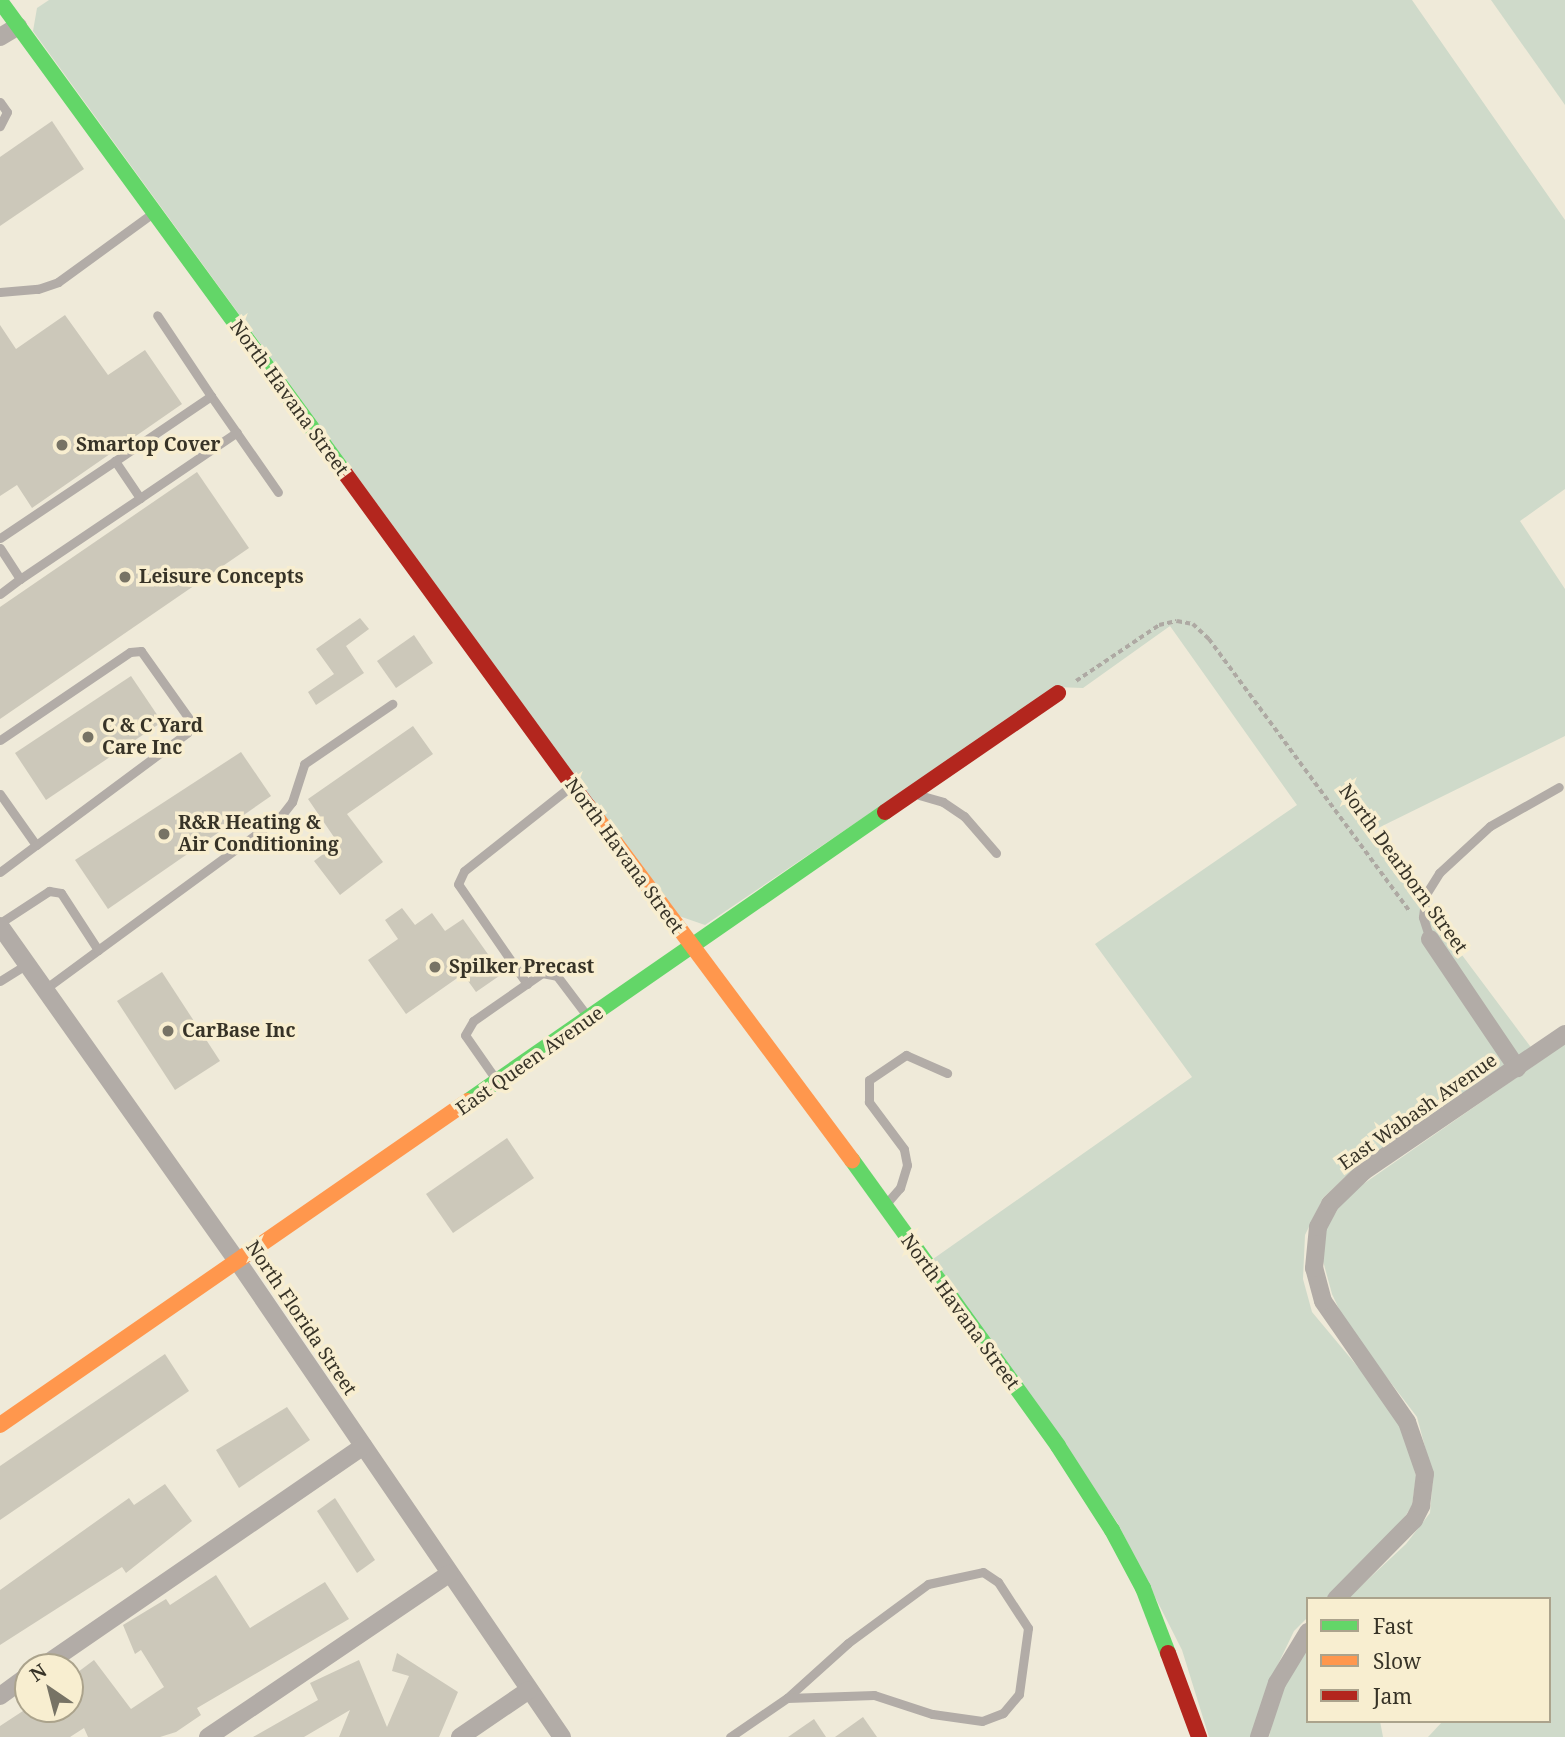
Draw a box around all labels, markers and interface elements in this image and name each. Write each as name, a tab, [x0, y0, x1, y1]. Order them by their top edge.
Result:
street label: North Havana Street	[225, 316, 353, 480]
place label: Smartop Cover	[76, 434, 220, 456]
marker: Smartop Cover	[54, 437, 70, 453]
place label: Leisure Concepts	[139, 566, 304, 588]
marker: Leisure Concepts	[117, 569, 133, 585]
place label: C & C Yard Care Inc	[102, 715, 203, 759]
marker: C & C Yard Care Inc	[80, 729, 96, 745]
street label: North Havana Street	[560, 774, 688, 938]
street label: North Dearborn Street	[1334, 780, 1472, 958]
place label: R&R Heating & Air Conditioning	[178, 812, 339, 856]
marker: R&R Heating & Air Conditioning	[156, 826, 172, 842]
place label: Spilker Precast	[449, 956, 594, 978]
marker: Spilker Precast	[427, 959, 443, 975]
street label: East Queen Avenue	[452, 1002, 608, 1120]
place label: CarBase Inc	[182, 1020, 295, 1042]
marker: CarBase Inc	[160, 1023, 176, 1039]
street label: East Wabash Avenue	[1335, 1049, 1501, 1175]
street label: North Havana Street	[896, 1230, 1024, 1394]
street label: North Florida Street	[241, 1236, 361, 1400]
legend	[1306, 1597, 1551, 1723]
text: Fast	[1373, 1612, 1413, 1640]
text: Slow	[1373, 1647, 1421, 1675]
north arrow	[14, 1653, 84, 1723]
text: N	[25, 1657, 52, 1687]
text: Jam	[1373, 1682, 1412, 1710]

